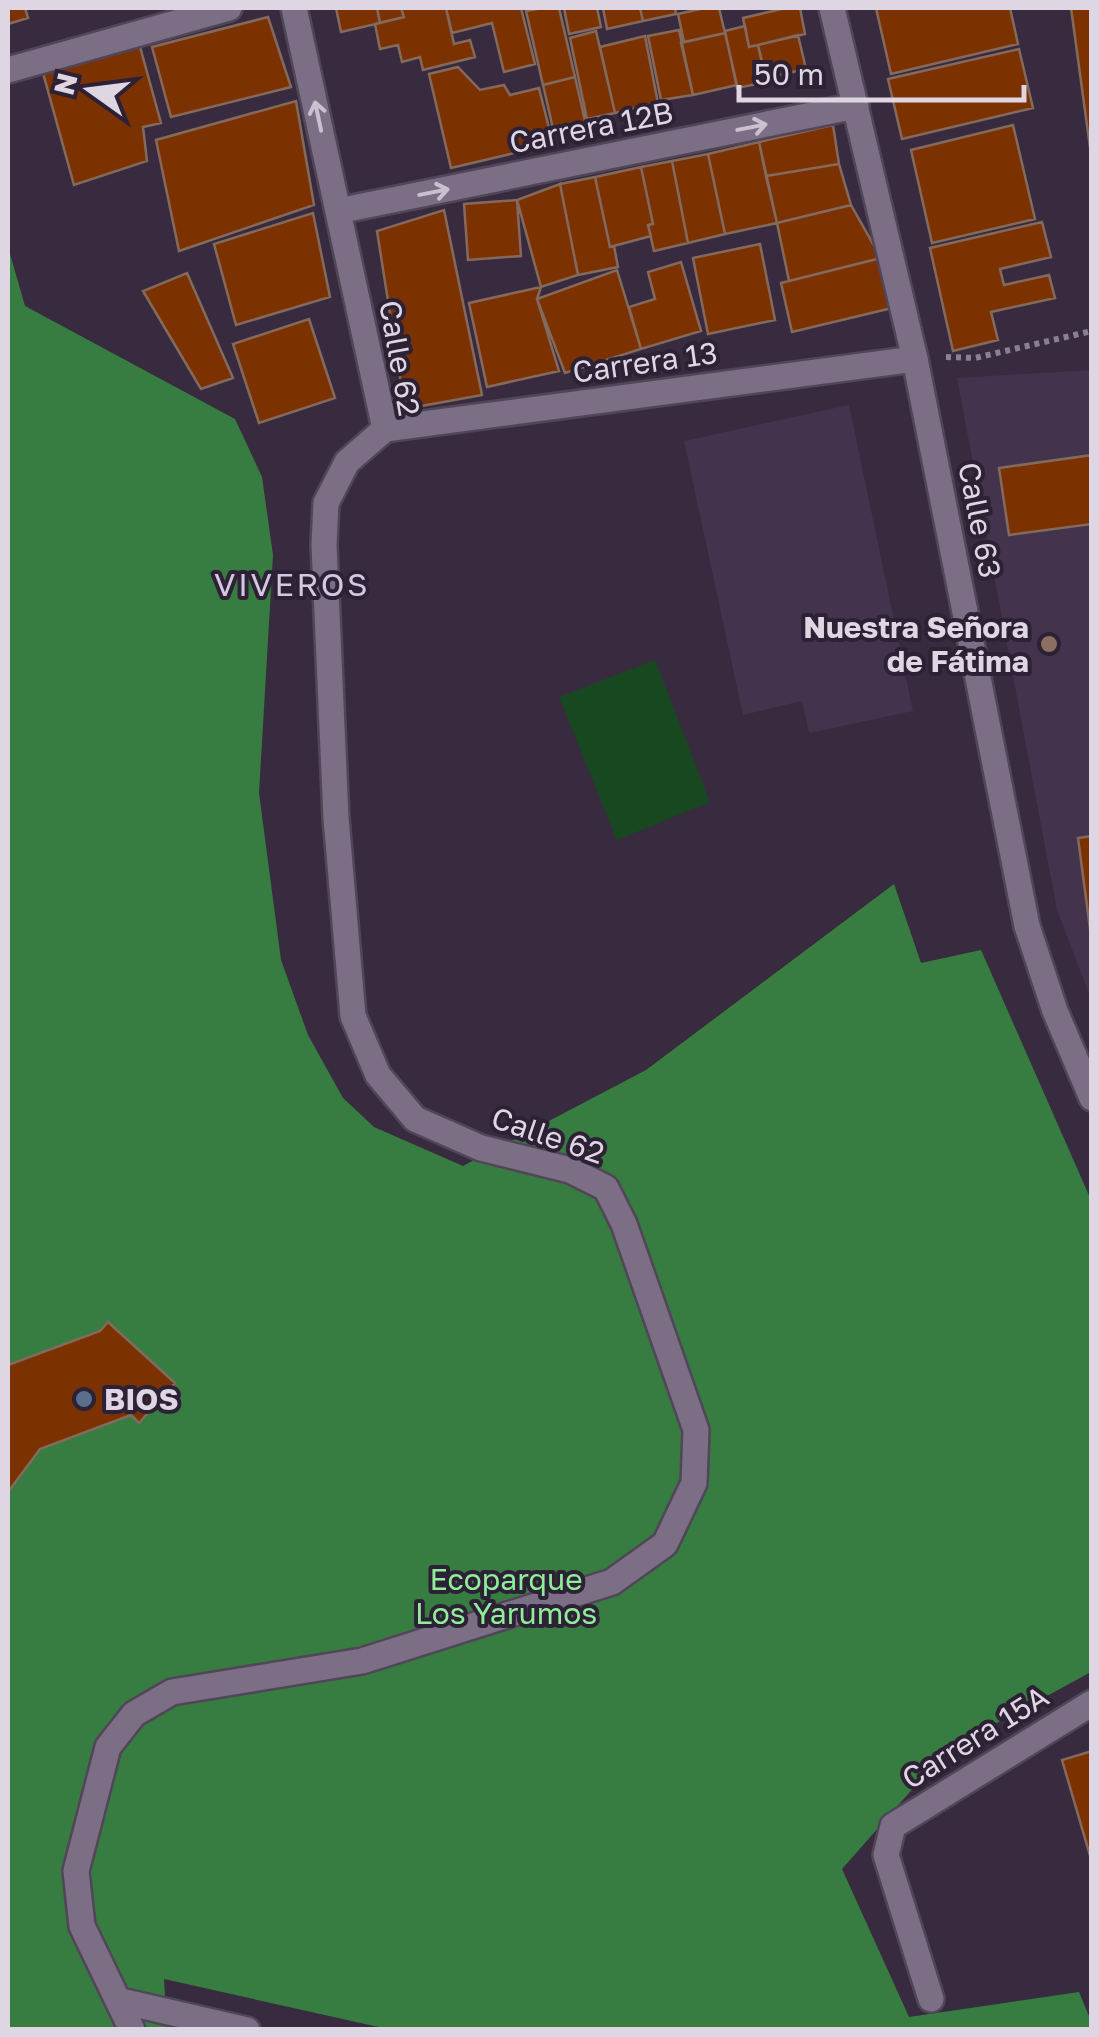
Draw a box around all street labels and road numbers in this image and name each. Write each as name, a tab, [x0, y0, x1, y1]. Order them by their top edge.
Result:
street label: Carrera 12B	[506, 94, 676, 160]
street label: Calle 62	[372, 297, 428, 419]
street label: Carrera 13	[570, 334, 720, 390]
street label: Calle 63	[951, 459, 1009, 581]
street label: Calle 62	[487, 1099, 609, 1171]
street label: Carrera 15A	[895, 1678, 1055, 1796]

